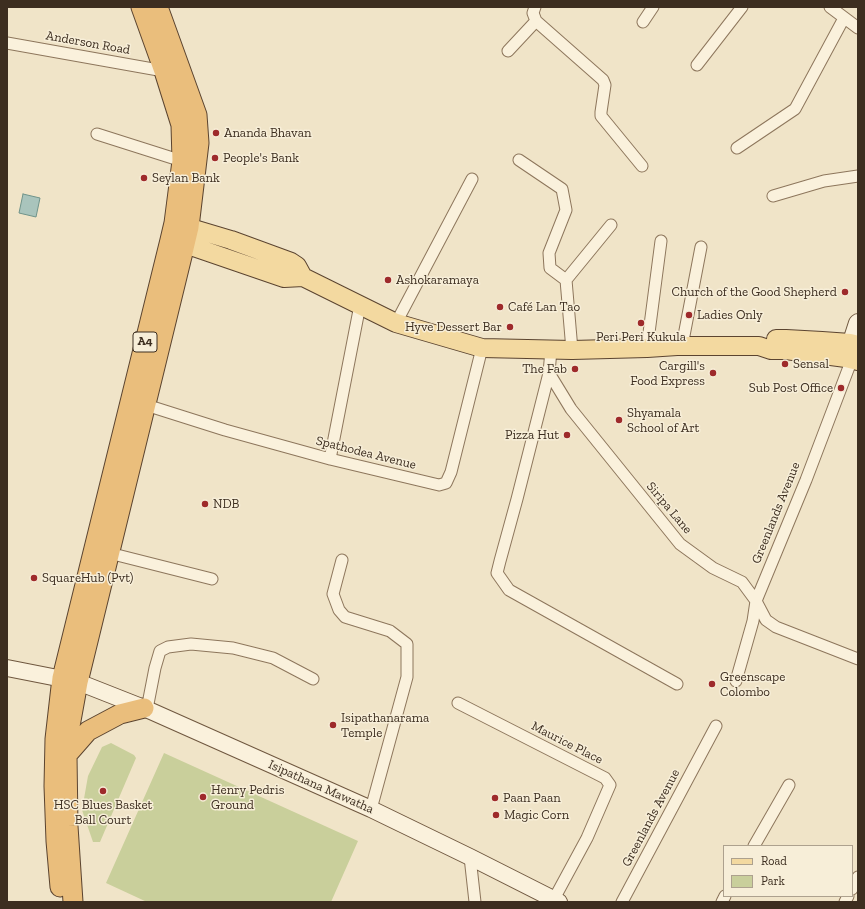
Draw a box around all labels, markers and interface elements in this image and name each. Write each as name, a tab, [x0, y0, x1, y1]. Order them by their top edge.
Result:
street label: Anderson Road	[45, 28, 131, 58]
place label: Ananda Bhavan	[224, 125, 311, 141]
marker: Ananda Bhavan	[211, 128, 221, 138]
place label: People's Bank	[223, 150, 299, 166]
marker: People's Bank	[210, 153, 220, 163]
place label: Seylan Bank	[152, 170, 220, 186]
marker: Seylan Bank	[139, 173, 149, 183]
place label: Ashokaramaya	[396, 272, 479, 288]
marker: Ashokaramaya	[383, 275, 393, 285]
place label: Church of the Good Shepherd	[672, 284, 837, 300]
marker: Church of the Good Shepherd	[840, 287, 850, 297]
place label: Café Lan Tao	[508, 299, 580, 315]
marker: Café Lan Tao	[495, 302, 505, 312]
place label: Ladies Only	[697, 307, 763, 323]
marker: Ladies Only	[684, 310, 694, 320]
marker: Peri Peri Kukula	[636, 318, 646, 328]
place label: Hyve Dessert Bar	[405, 319, 502, 335]
marker: Hyve Dessert Bar	[505, 322, 515, 332]
place label: Peri Peri Kukula	[596, 329, 686, 345]
road number: A4	[133, 332, 157, 352]
place label: Sensal	[793, 356, 829, 372]
place label: Cargill's Food Express	[630, 358, 705, 389]
marker: Sensal	[780, 359, 790, 369]
place label: The Fab	[522, 361, 567, 377]
marker: The Fab	[570, 364, 580, 374]
marker: Cargill's Food Express	[708, 368, 718, 378]
place label: Sub Post Office	[749, 380, 833, 396]
marker: Sub Post Office	[836, 383, 846, 393]
place label: Shyamala School of Art	[627, 405, 699, 436]
marker: Shyamala School of Art	[614, 415, 624, 425]
place label: Pizza Hut	[505, 427, 559, 443]
marker: Pizza Hut	[562, 430, 572, 440]
street label: Spathodea Avenue	[314, 433, 418, 473]
street label: Greenlands Avenue	[748, 460, 804, 566]
street label: Siripa Lane	[643, 479, 695, 537]
place label: NDB	[213, 496, 239, 512]
marker: NDB	[200, 499, 210, 509]
place label: SquareHub (Pvt)	[42, 570, 133, 586]
marker: SquareHub (Pvt)	[29, 573, 39, 583]
place label: Greenscape Colombo	[720, 669, 785, 700]
marker: Greenscape Colombo	[707, 679, 717, 689]
place label: Isipathanarama Temple	[341, 710, 429, 741]
street label: Maurice Place	[529, 718, 605, 768]
marker: Isipathanarama Temple	[328, 720, 338, 730]
street label: Isipathana Mawatha	[266, 757, 376, 817]
street label: Greenlands Avenue	[619, 767, 683, 869]
place label: Henry Pedris Ground	[211, 782, 284, 813]
marker: HSC Blues Basket Ball Court	[98, 786, 108, 796]
place label: Paan Paan	[503, 790, 561, 806]
marker: Henry Pedris Ground	[198, 792, 208, 802]
marker: Paan Paan	[490, 793, 500, 803]
place label: HSC Blues Basket Ball Court	[54, 797, 152, 828]
place label: Magic Corn	[504, 807, 569, 823]
marker: Magic Corn	[491, 810, 501, 820]
legend	[723, 845, 853, 897]
text: Road	[761, 854, 787, 868]
text: Park	[761, 874, 785, 888]

